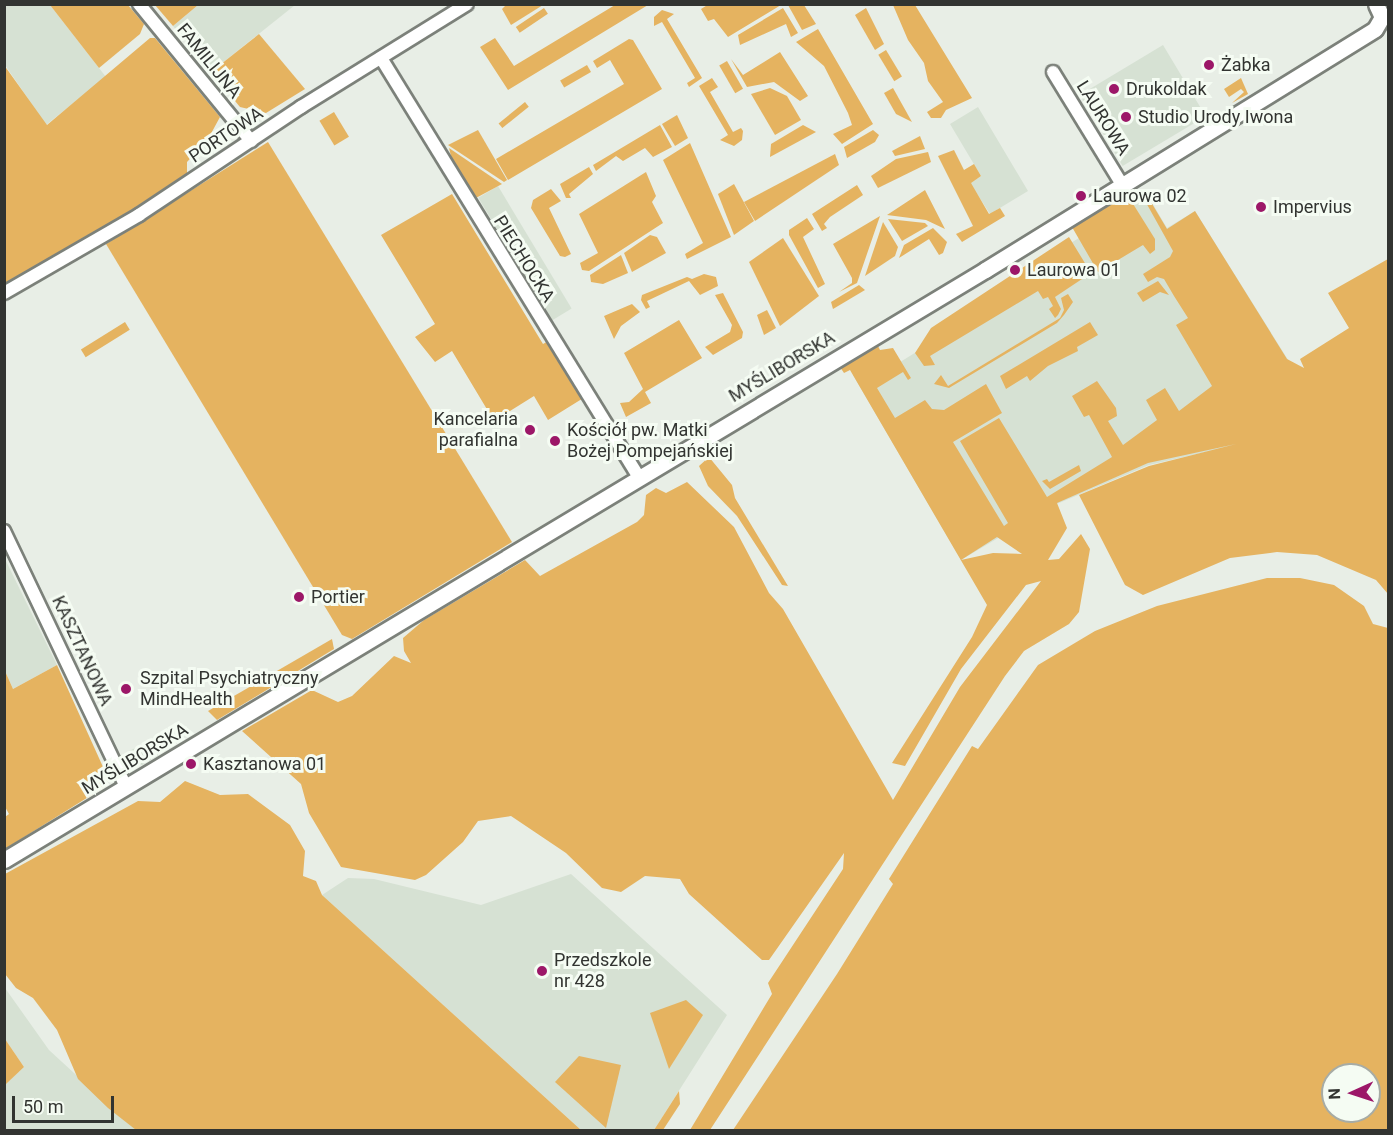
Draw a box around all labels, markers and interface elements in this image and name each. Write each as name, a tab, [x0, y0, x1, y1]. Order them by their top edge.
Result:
street label: FAMILIJNA	[172, 19, 246, 103]
place label: Żabka	[1221, 54, 1271, 76]
marker: Żabka	[1202, 58, 1216, 72]
street label: LAUROWA	[1072, 77, 1134, 159]
place label: Drukoldak	[1126, 78, 1207, 100]
marker: Drukoldak	[1107, 82, 1121, 96]
street label: PORTOWA	[185, 102, 267, 168]
place label: Studio Urody Iwona	[1138, 106, 1293, 128]
marker: Studio Urody Iwona	[1119, 110, 1133, 124]
place label: Laurowa 02	[1093, 185, 1187, 207]
marker: Laurowa 02	[1074, 189, 1088, 203]
place label: Impervius	[1273, 196, 1352, 218]
marker: Impervius	[1254, 200, 1268, 214]
street label: PIECHOCKA	[489, 212, 559, 306]
place label: Laurowa 01	[1027, 259, 1121, 281]
marker: Laurowa 01	[1008, 263, 1022, 277]
street label: MYŚLIBORSKA	[725, 327, 839, 407]
place label: Kancelaria parafialna	[434, 409, 518, 452]
place label: Kościół pw. Matki Bożej Pompejańskiej	[567, 420, 733, 462]
marker: Kancelaria parafialna	[523, 423, 537, 437]
marker: Kościół pw. Matki Bożej Pompejańskiej	[548, 434, 562, 448]
place label: Portier	[311, 586, 365, 608]
marker: Portier	[292, 590, 306, 604]
street label: KASZTANOWA	[47, 593, 117, 709]
place label: Szpital Psychiatryczny MindHealth	[140, 668, 319, 710]
marker: Szpital Psychiatryczny MindHealth	[117, 680, 135, 698]
street label: MYŚLIBORSKA	[78, 719, 192, 799]
place label: Kasztanowa 01	[203, 753, 326, 775]
marker: Kasztanowa 01	[184, 757, 198, 771]
place label: Przedszkole nr 428	[554, 950, 651, 992]
marker: Przedszkole nr 428	[535, 964, 549, 978]
north arrow	[1321, 1063, 1381, 1123]
scale bar	[15, 1084, 117, 1122]
text: N	[1325, 1088, 1344, 1100]
text: 50 m	[23, 1096, 63, 1117]

